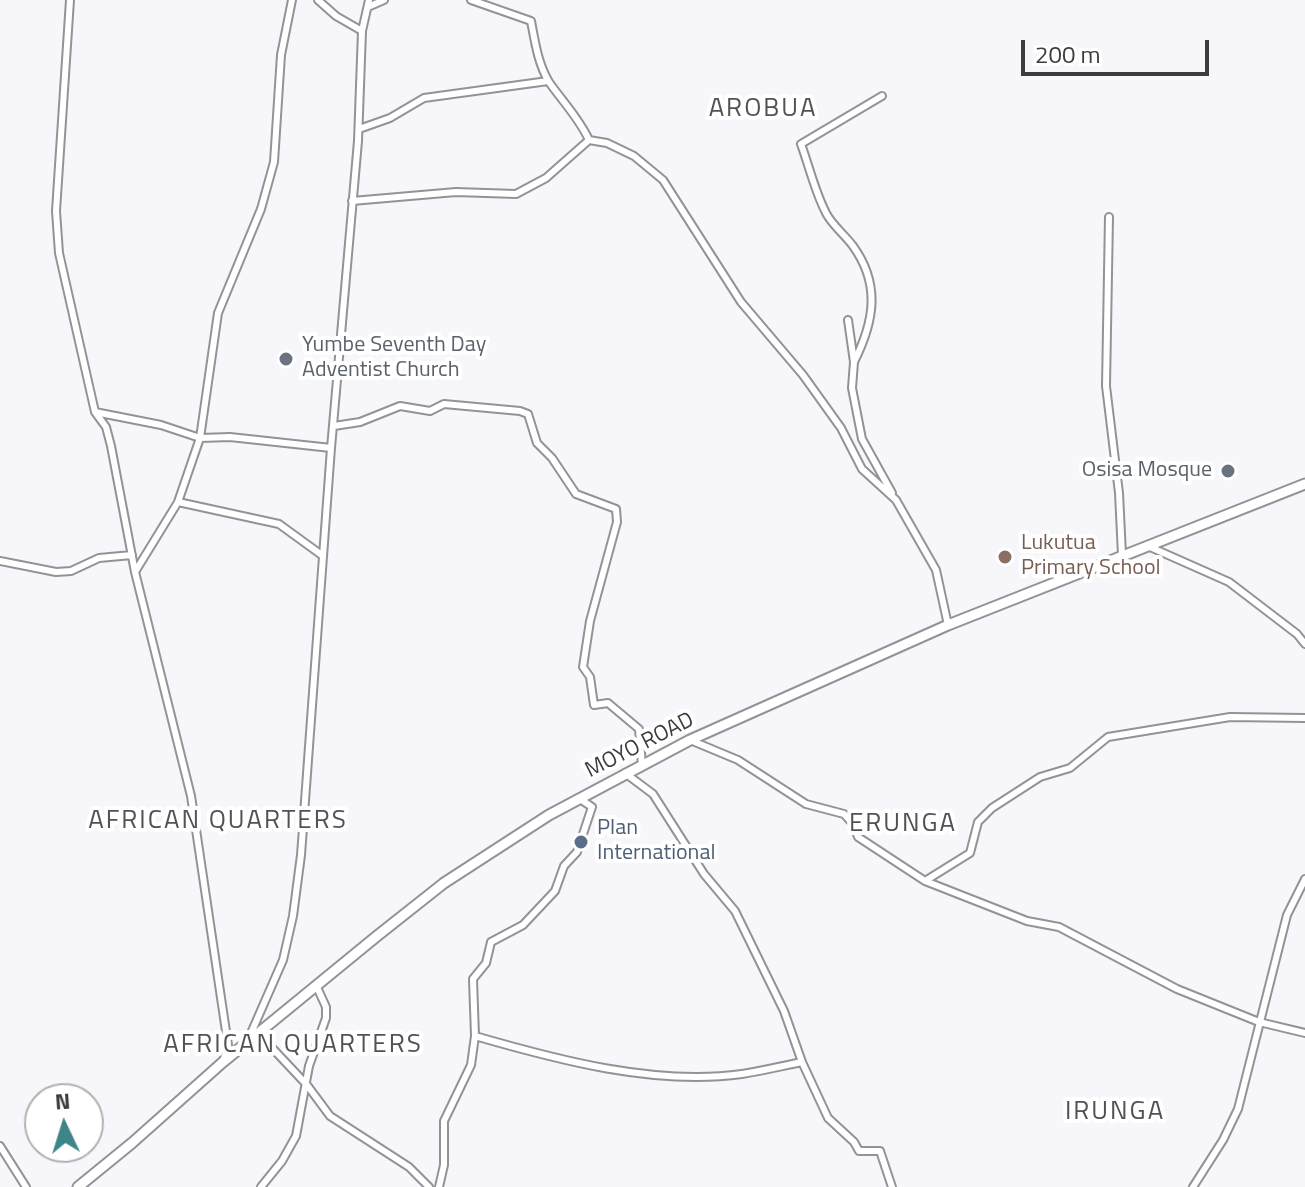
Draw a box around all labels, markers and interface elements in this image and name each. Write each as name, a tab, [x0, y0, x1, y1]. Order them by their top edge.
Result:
scale bar	[1025, 24, 1213, 74]
text: 200 m	[1035, 36, 1101, 72]
district label: AROBUA	[709, 94, 817, 126]
place label: Yumbe Seventh Day Adventist Church	[302, 333, 486, 384]
marker: Yumbe Seventh Day Adventist Church	[277, 350, 295, 368]
place label: Osisa Mosque	[1082, 458, 1212, 484]
marker: Osisa Mosque	[1219, 462, 1237, 480]
place label: Lukutua Primary School	[1021, 531, 1161, 582]
marker: Lukutua Primary School	[996, 548, 1014, 566]
street label: MOYO ROAD	[581, 707, 699, 785]
district label: AFRICAN QUARTERS	[88, 806, 348, 838]
district label: ERUNGA	[849, 809, 957, 841]
place label: Plan International	[597, 816, 716, 868]
marker: Plan International	[572, 833, 590, 851]
district label: AFRICAN QUARTERS	[163, 1030, 423, 1062]
north arrow	[24, 1083, 104, 1163]
text: N	[54, 1084, 71, 1119]
district label: IRUNGA	[1065, 1097, 1165, 1129]

